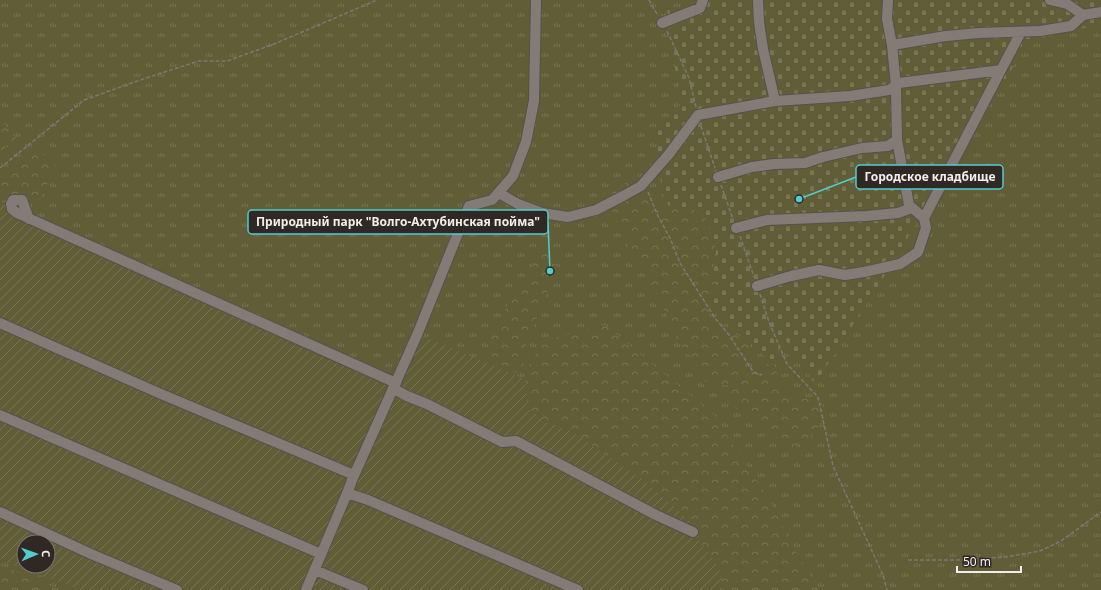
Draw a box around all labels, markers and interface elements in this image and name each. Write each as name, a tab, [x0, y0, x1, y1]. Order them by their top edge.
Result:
callout: Городское кладбище	[856, 165, 1003, 189]
text: Городское кладбище	[864, 168, 996, 185]
callout: Природный парк "Волго-Ахтубинская пойма"	[248, 210, 548, 234]
text: Природный парк "Волго-Ахтубинская пойма"	[256, 213, 540, 230]
north arrow	[16, 534, 56, 574]
scale bar	[957, 548, 1021, 574]
text: С	[39, 550, 54, 557]
text: 50 m	[963, 553, 991, 570]

